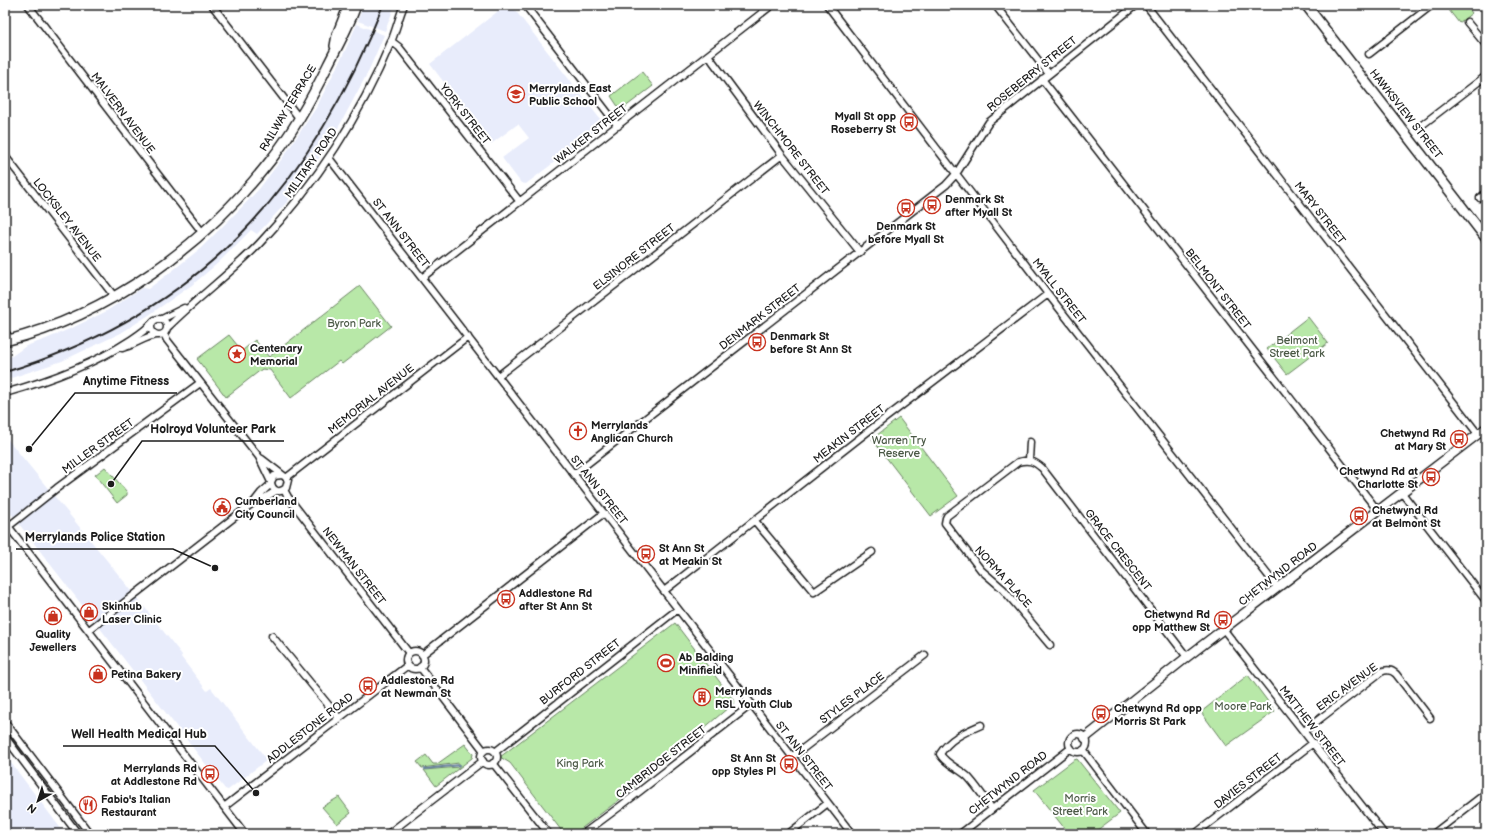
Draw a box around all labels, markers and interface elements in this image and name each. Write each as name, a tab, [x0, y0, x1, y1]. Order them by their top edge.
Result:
street label: ROSEBERRY STREET	[985, 34, 1080, 114]
street label: RAILWAY TERRACE	[257, 62, 319, 154]
street label: HAWKSVIEW STREET	[1367, 67, 1445, 162]
street label: MALVERN AVENUE	[88, 70, 158, 156]
street label: YORK STREET	[436, 80, 493, 147]
place label: Merrylands East Public School	[529, 82, 612, 108]
school or university icon: Merrylands East Public School	[506, 84, 526, 104]
street label: WINCHMORE STREET	[750, 99, 832, 198]
street label: WALKER STREET	[552, 101, 630, 167]
place label: Myall St opp Roseberry St	[831, 110, 896, 136]
bus stop icon: Myall St opp Roseberry St	[899, 112, 919, 132]
street label: MILITARY ROAD	[282, 125, 340, 201]
street label: LOCKSLEY AVENUE	[30, 176, 104, 264]
street label: MARY STREET	[1292, 179, 1349, 247]
place label: Denmark St after Myall St	[945, 193, 1012, 219]
bus stop icon: Denmark St after Myall St	[922, 195, 942, 215]
street label: ST ANN STREET	[370, 196, 432, 270]
bus stop icon: Denmark St before Myall St	[896, 198, 916, 218]
place label: Denmark St before Myall St	[868, 220, 944, 246]
street label: ELSINORE STREET	[591, 221, 678, 293]
street label: BELMONT STREET	[1183, 246, 1254, 332]
street label: MYALL STREET	[1030, 256, 1089, 326]
street label: DENMARK STREET	[717, 281, 803, 353]
park label: Byron Park	[327, 317, 381, 330]
place label: Denmark St before St Ann St	[770, 330, 852, 356]
bus stop icon: Denmark St before St Ann St	[747, 332, 767, 352]
park label: Belmont Street Park	[1269, 334, 1325, 360]
place label: Centenary Memorial	[250, 342, 302, 368]
place icon: Centenary Memorial	[227, 344, 247, 364]
street label: MEMORIAL AVENUE	[326, 361, 416, 437]
callout: Anytime Fitness	[75, 369, 177, 393]
text: Anytime Fitness	[82, 374, 169, 389]
street label: MEAKIN STREET	[811, 402, 888, 466]
street label: MILLER STREET	[60, 415, 137, 476]
callout: Holroyd Volunteer Park	[142, 417, 284, 441]
place label: Merrylands Anglican Church	[590, 419, 673, 445]
church icon: Merrylands Anglican Church	[568, 421, 588, 441]
text: Holroyd Volunteer Park	[150, 422, 276, 437]
place label: Chetwynd Rd at Mary St	[1380, 427, 1446, 453]
bus stop icon: Chetwynd Rd at Mary St	[1449, 429, 1469, 449]
park label: Warren Try Reserve	[872, 434, 926, 460]
street label: ST ANN STREET	[568, 453, 630, 527]
place label: Chetwynd Rd at Charlotte St	[1339, 465, 1418, 491]
bus stop icon: Chetwynd Rd at Charlotte St	[1421, 467, 1441, 487]
place label: Cumberland City Council	[235, 495, 297, 521]
public building icon: Cumberland City Council	[212, 497, 232, 517]
place label: Chetwynd Rd at Belmont St	[1372, 504, 1441, 530]
bus stop icon: Chetwynd Rd at Belmont St	[1349, 506, 1369, 526]
street label: GRACE CRESCENT	[1082, 507, 1154, 594]
callout: Merrylands Police Station	[16, 525, 173, 549]
street label: NEWMAN STREET	[320, 525, 389, 608]
text: Merrylands Police Station	[25, 530, 165, 545]
street label: CHETWYND ROAD	[1236, 539, 1320, 609]
place label: St Ann St at Meakin St	[659, 542, 722, 568]
bus stop icon: St Ann St at Meakin St	[636, 544, 656, 564]
street label: NORMA PLACE	[972, 544, 1034, 610]
place label: Addlestone Rd after St Ann St	[518, 587, 592, 613]
bus stop icon: Addlestone Rd after St Ann St	[496, 589, 516, 609]
place label: Skinhub Laser Clinic	[102, 600, 162, 626]
shop icon: Skinhub Laser Clinic	[79, 602, 99, 622]
shop icon: Quality Jewellers	[43, 606, 63, 626]
place label: Chetwynd Rd opp Matthew St	[1132, 608, 1210, 634]
bus stop icon: Chetwynd Rd opp Matthew St	[1213, 610, 1233, 630]
place label: Quality Jewellers	[30, 628, 77, 654]
street label: BURFORD STREET	[537, 636, 623, 708]
place label: Ab Balding Minifield	[678, 651, 733, 677]
sports icon: Ab Balding Minifield	[656, 653, 676, 673]
street label: ERIC AVENUE	[1314, 660, 1380, 714]
shop icon: Petina Bakery	[88, 664, 108, 684]
place label: Petina Bakery	[111, 668, 181, 681]
street label: STYLES PLACE	[817, 670, 887, 726]
place label: Addlestone Rd at Newman St	[380, 674, 454, 700]
bus stop icon: Addlestone Rd at Newman St	[358, 676, 378, 696]
street label: MATTHEW STREET	[1277, 683, 1348, 769]
place label: Merrylands RSL Youth Club	[715, 685, 793, 711]
building icon: Merrylands RSL Youth Club	[692, 687, 712, 707]
street label: ADDLESTONE ROAD	[264, 690, 356, 766]
park label: Moore Park	[1214, 700, 1272, 713]
place label: Chetwynd Rd opp Morris St Park	[1114, 702, 1202, 728]
bus stop icon: Chetwynd Rd opp Morris St Park	[1091, 704, 1111, 724]
street label: ST ANN STREET	[773, 719, 835, 793]
callout: Well Health Medical Hub	[63, 722, 215, 746]
street label: CAMBRIDGE STREET	[613, 722, 709, 801]
text: Well Health Medical Hub	[71, 727, 207, 742]
street label: CHETWYND ROAD	[966, 748, 1050, 818]
street label: DAVIES STREET	[1212, 750, 1285, 811]
place label: St Ann St opp Styles Pl	[712, 752, 776, 778]
bus stop icon: St Ann St opp Styles Pl	[779, 754, 799, 774]
park label: King Park	[556, 757, 604, 770]
place label: Merrylands Rd at Addlestone Rd	[111, 762, 197, 788]
bus stop icon: Merrylands Rd at Addlestone Rd	[200, 764, 220, 784]
north arrow	[18, 781, 58, 821]
park label: Morris Street Park	[1052, 792, 1108, 818]
place label: Fabio's Italian Restaurant	[101, 793, 171, 819]
restaurant icon: Fabio's Italian Restaurant	[78, 795, 98, 815]
text: N	[25, 801, 39, 816]

